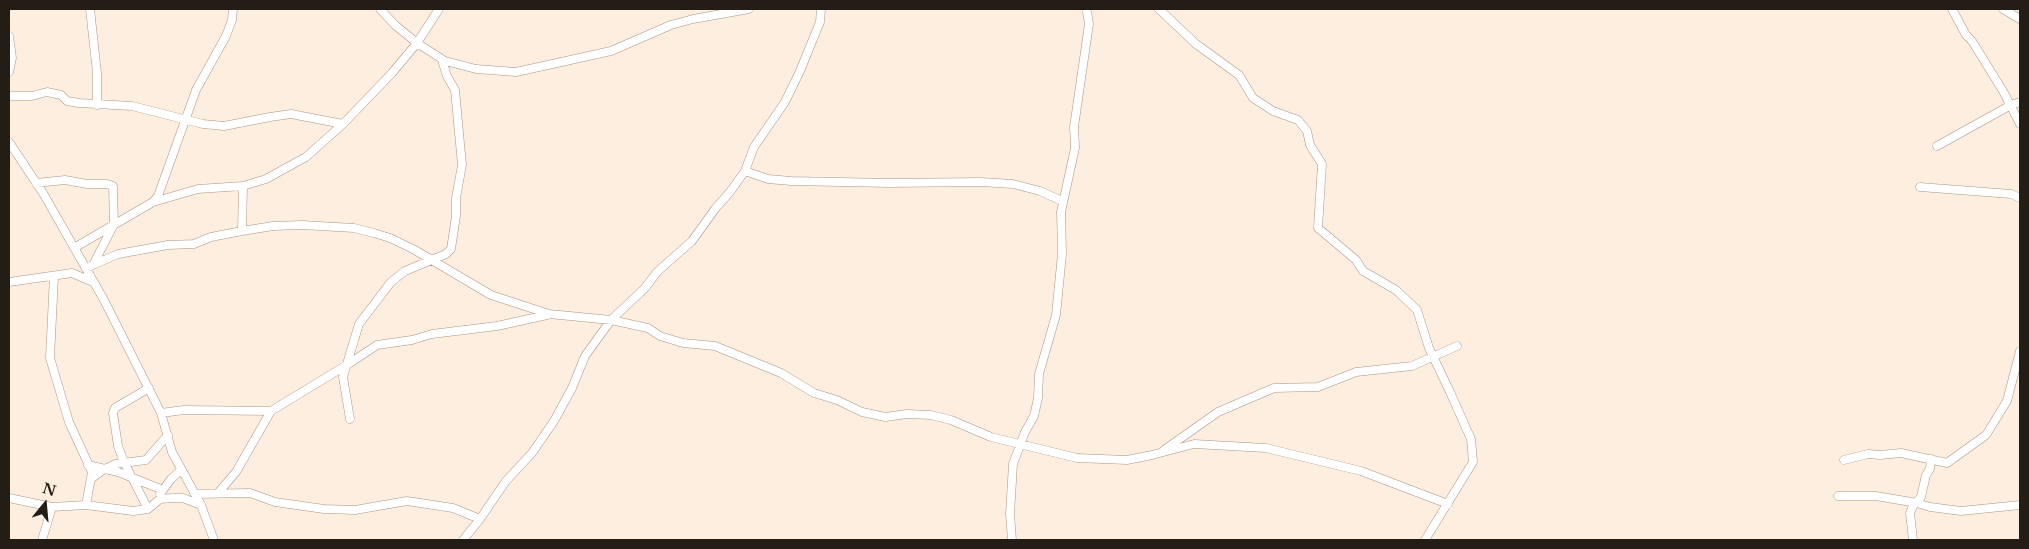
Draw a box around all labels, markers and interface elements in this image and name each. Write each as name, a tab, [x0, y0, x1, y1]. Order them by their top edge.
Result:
north arrow	[20, 479, 70, 529]
text: N	[40, 479, 58, 500]

